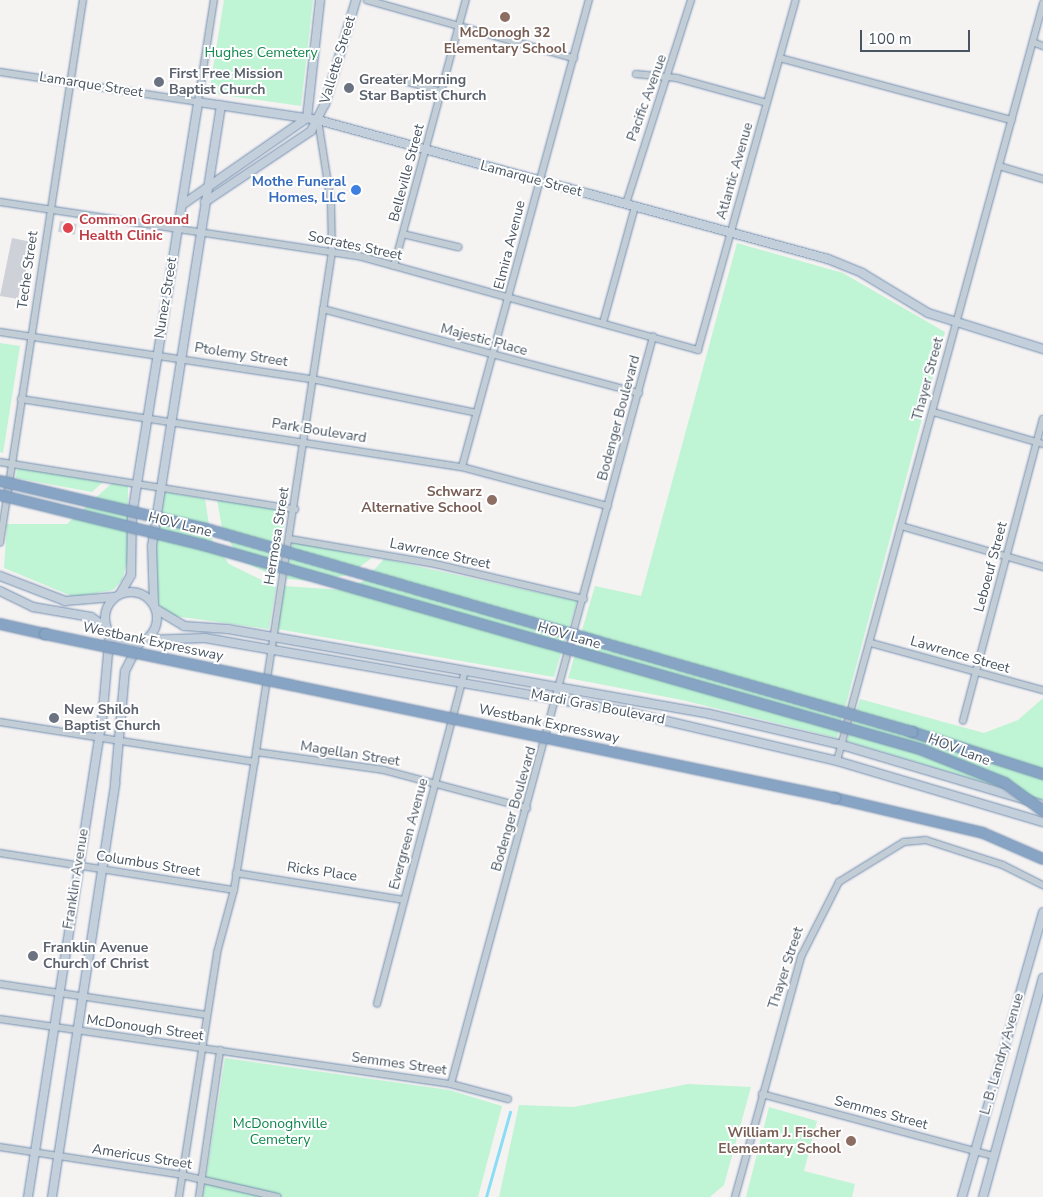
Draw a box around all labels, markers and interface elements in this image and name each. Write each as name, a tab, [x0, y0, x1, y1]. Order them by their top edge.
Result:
marker: McDonogh 32 Elementary School	[499, 11, 511, 23]
street label: Vallette Street	[317, 14, 359, 106]
scale bar	[863, 20, 973, 52]
place label: McDonogh 32 Elementary School	[444, 25, 566, 58]
text: 100 m	[868, 29, 912, 49]
park label: Hughes Cemetery	[204, 45, 318, 61]
street label: Pacific Avenue	[624, 52, 670, 144]
place label: First Free Mission Baptist Church	[169, 66, 283, 98]
street label: Lamarque Street	[38, 69, 144, 101]
place label: Greater Morning Star Baptist Church	[359, 72, 487, 104]
marker: First Free Mission Baptist Church	[153, 76, 165, 88]
marker: Greater Morning Star Baptist Church	[343, 82, 355, 94]
street label: Atlantic Avenue	[713, 120, 757, 222]
street label: Belleville Street	[386, 122, 428, 224]
street label: Lamarque Street	[478, 157, 584, 201]
place label: Mothe Funeral Homes, LLC	[252, 174, 346, 206]
marker: Mothe Funeral Homes, LLC	[350, 184, 362, 196]
street label: Elmira Avenue	[491, 199, 529, 291]
place label: Common Ground Health Clinic	[79, 212, 189, 244]
marker: Common Ground Health Clinic	[61, 221, 75, 235]
street label: Socrates Street	[306, 228, 404, 264]
street label: Teche Street	[14, 230, 42, 310]
street label: Nunez Street	[151, 256, 181, 340]
street label: Majestic Place	[439, 320, 529, 360]
street label: Thayer Street	[909, 336, 947, 422]
street label: Ptolemy Street	[193, 339, 289, 371]
street label: Bodenger Boulevard	[594, 353, 644, 483]
street label: Park Boulevard	[270, 415, 368, 447]
place label: Schwarz Alternative School	[361, 484, 482, 516]
street label: Hermosa Street	[261, 486, 293, 586]
marker: Schwarz Alternative School	[486, 494, 498, 506]
street label: HOV Lane	[147, 509, 213, 541]
street label: Leboeuf Street	[971, 520, 1011, 614]
street label: Lawrence Street	[388, 535, 492, 573]
street label: Westbank Expressway	[81, 619, 225, 665]
street label: HOV Lane	[536, 619, 602, 653]
street label: Lawrence Street	[908, 633, 1012, 677]
street label: Mardi Gras Boulevard	[530, 686, 666, 728]
street label: Westbank Expressway	[477, 701, 621, 747]
place label: New Shiloh Baptist Church	[64, 702, 160, 734]
marker: New Shiloh Baptist Church	[48, 712, 60, 724]
street label: HOV Lane	[926, 731, 992, 769]
street label: Magellan Street	[299, 738, 401, 770]
street label: Bodenger Boulevard	[488, 745, 540, 873]
street label: Evergreen Avenue	[386, 776, 432, 892]
street label: Franklin Avenue	[60, 828, 92, 930]
street label: Columbus Street	[95, 847, 201, 881]
street label: Ricks Place	[286, 859, 358, 885]
street label: Thayer Street	[765, 925, 807, 1011]
place label: Franklin Avenue Church of Christ	[43, 940, 149, 972]
marker: Franklin Avenue Church of Christ	[27, 950, 39, 962]
street label: L. B. Landry Avenue	[977, 991, 1027, 1117]
street label: McDonough Street	[85, 1011, 205, 1045]
street label: Semmes Street	[350, 1049, 448, 1079]
street label: Semmes Street	[832, 1092, 930, 1134]
park label: McDonoghville Cemetery	[233, 1116, 327, 1148]
place label: William J. Fischer Elementary School	[718, 1125, 841, 1158]
marker: William J. Fischer Elementary School	[845, 1135, 857, 1147]
street label: Americus Street	[91, 1141, 193, 1173]

